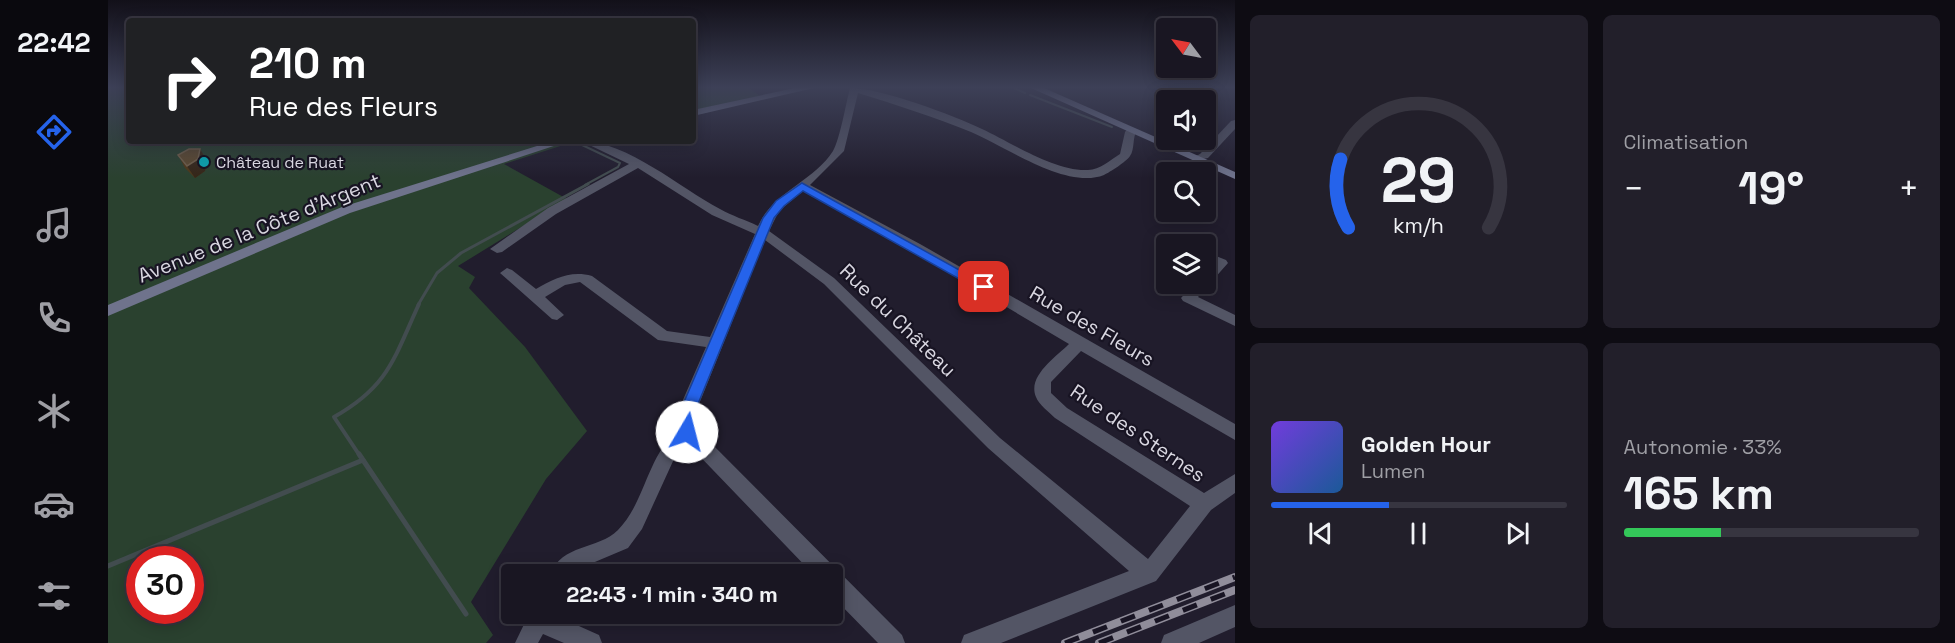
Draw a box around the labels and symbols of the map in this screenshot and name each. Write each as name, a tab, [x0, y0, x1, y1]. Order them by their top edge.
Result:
north arrow	[1156, 18, 1216, 78]
place label: Château de Ruat	[216, 152, 344, 173]
marker: Château de Ruat	[197, 155, 211, 169]
street label: Avenue de la Côte d'Argent	[134, 167, 384, 289]
street label: Rue du Château	[834, 258, 962, 382]
pin	[958, 261, 1009, 312]
street label: Rue des Fleurs	[1025, 280, 1159, 372]
street label: Rue des Sternes	[1066, 378, 1210, 488]
position arrow	[655, 400, 719, 464]
speed limit sign: 30	[126, 546, 204, 624]

